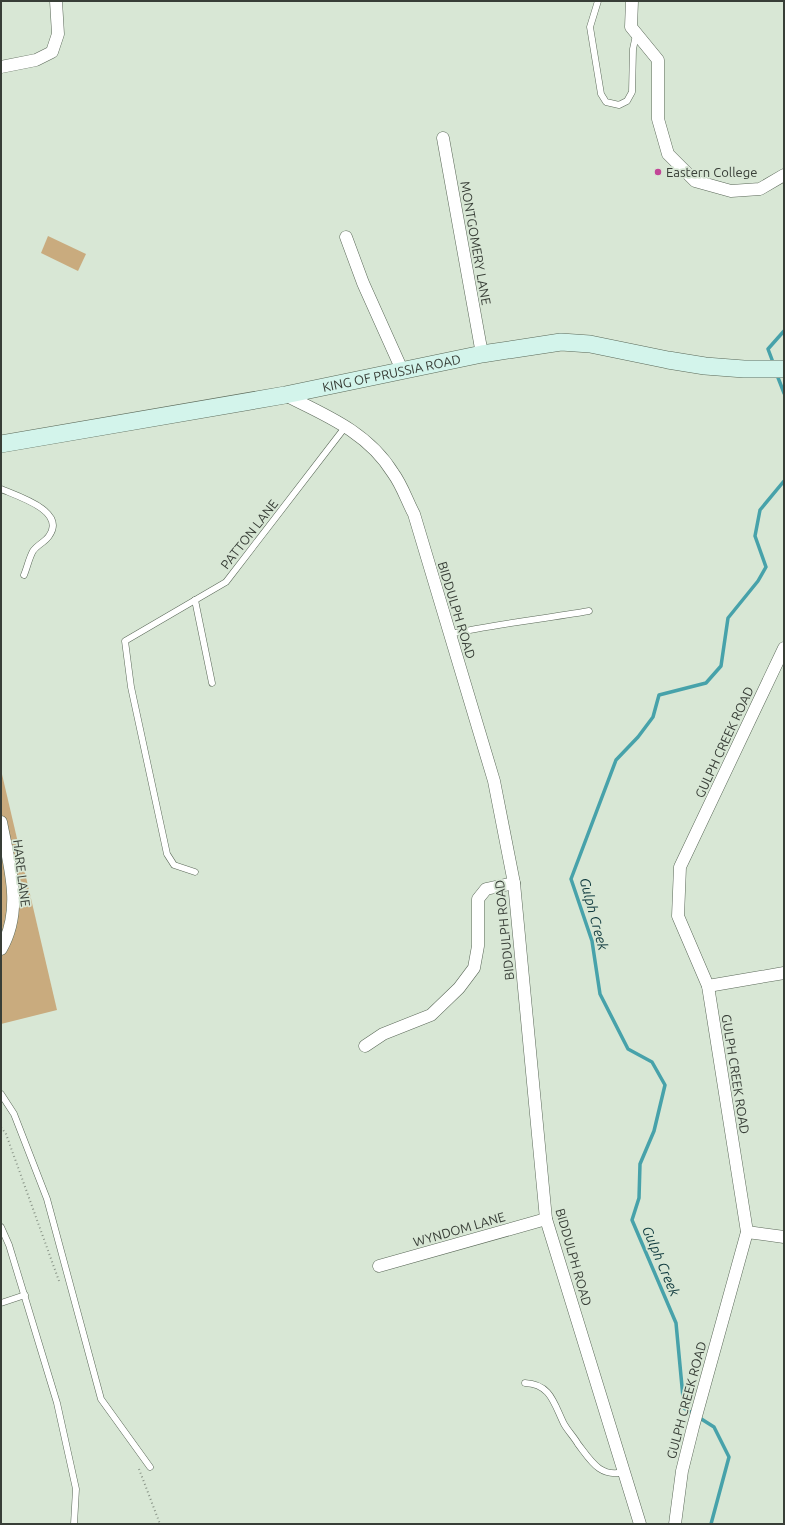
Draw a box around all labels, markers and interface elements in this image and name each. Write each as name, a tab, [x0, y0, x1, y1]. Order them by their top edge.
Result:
place label: Eastern College	[666, 165, 757, 179]
marker: Eastern College	[653, 167, 663, 177]
street label: MONTGOMERY LANE	[458, 180, 494, 306]
street label: KING OF PRUSSIA ROAD	[321, 352, 462, 394]
street label: PATTON LANE	[218, 497, 280, 571]
street label: BIDDULPH ROAD	[436, 560, 478, 660]
street label: GULPH CREEK ROAD	[692, 684, 756, 800]
street label: HARE LANE	[11, 838, 33, 908]
water label: Gulph Creek	[577, 876, 612, 953]
street label: BIDDULPH ROAD	[492, 879, 516, 981]
street label: GULPH CREEK ROAD	[720, 1013, 752, 1135]
street label: BIDDULPH ROAD	[553, 1207, 595, 1307]
street label: WYNDOM LANE	[412, 1209, 506, 1249]
water label: Gulph Creek	[639, 1224, 683, 1299]
street label: GULPH CREEK ROAD	[664, 1340, 708, 1460]

